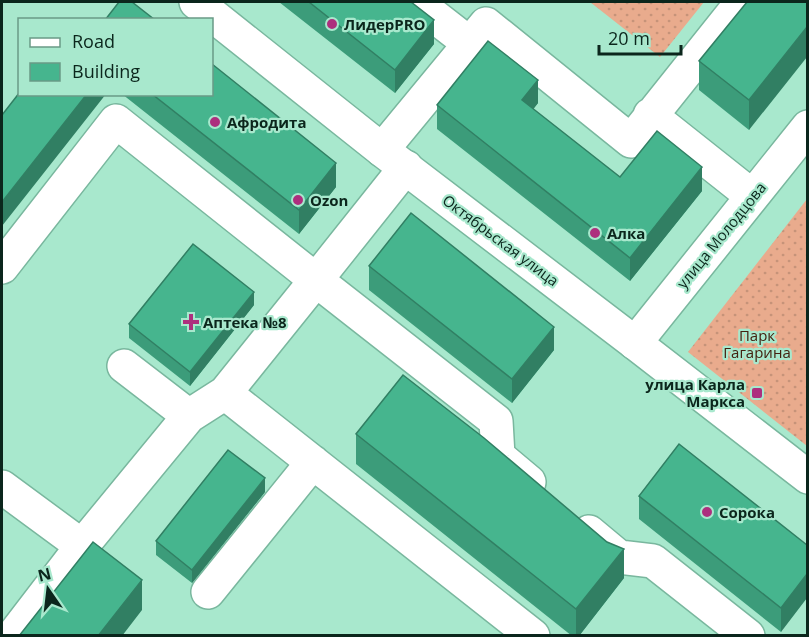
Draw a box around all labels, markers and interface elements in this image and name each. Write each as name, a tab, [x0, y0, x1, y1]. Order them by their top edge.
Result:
place label: ЛидерPRO	[344, 14, 426, 34]
marker: ЛидерPRO	[325, 17, 339, 31]
legend	[18, 18, 213, 96]
scale bar	[599, 18, 682, 56]
text: 20 m	[608, 26, 650, 50]
text: Road	[72, 29, 115, 53]
text: Building	[72, 59, 140, 83]
place label: Афродита	[227, 112, 306, 132]
marker: Афродита	[208, 115, 222, 129]
street label: улица Молодцова	[672, 178, 770, 292]
place label: Ozon	[310, 190, 348, 210]
street label: Октябрьская улица	[439, 190, 563, 290]
marker: Ozon	[291, 193, 305, 207]
place label: Алка	[607, 223, 645, 243]
marker: Алка	[588, 226, 602, 240]
place label: Аптека №8	[203, 312, 287, 332]
marker: Аптека №8	[184, 315, 198, 329]
park label: Парк Гагарина	[723, 325, 791, 362]
place label: улица Карла Маркса	[645, 374, 745, 411]
marker: улица Карла Маркса	[750, 386, 764, 400]
place label: Сорока	[719, 502, 775, 522]
marker: Сорока	[700, 505, 714, 519]
north arrow	[18, 559, 78, 619]
text: N	[35, 562, 53, 587]

